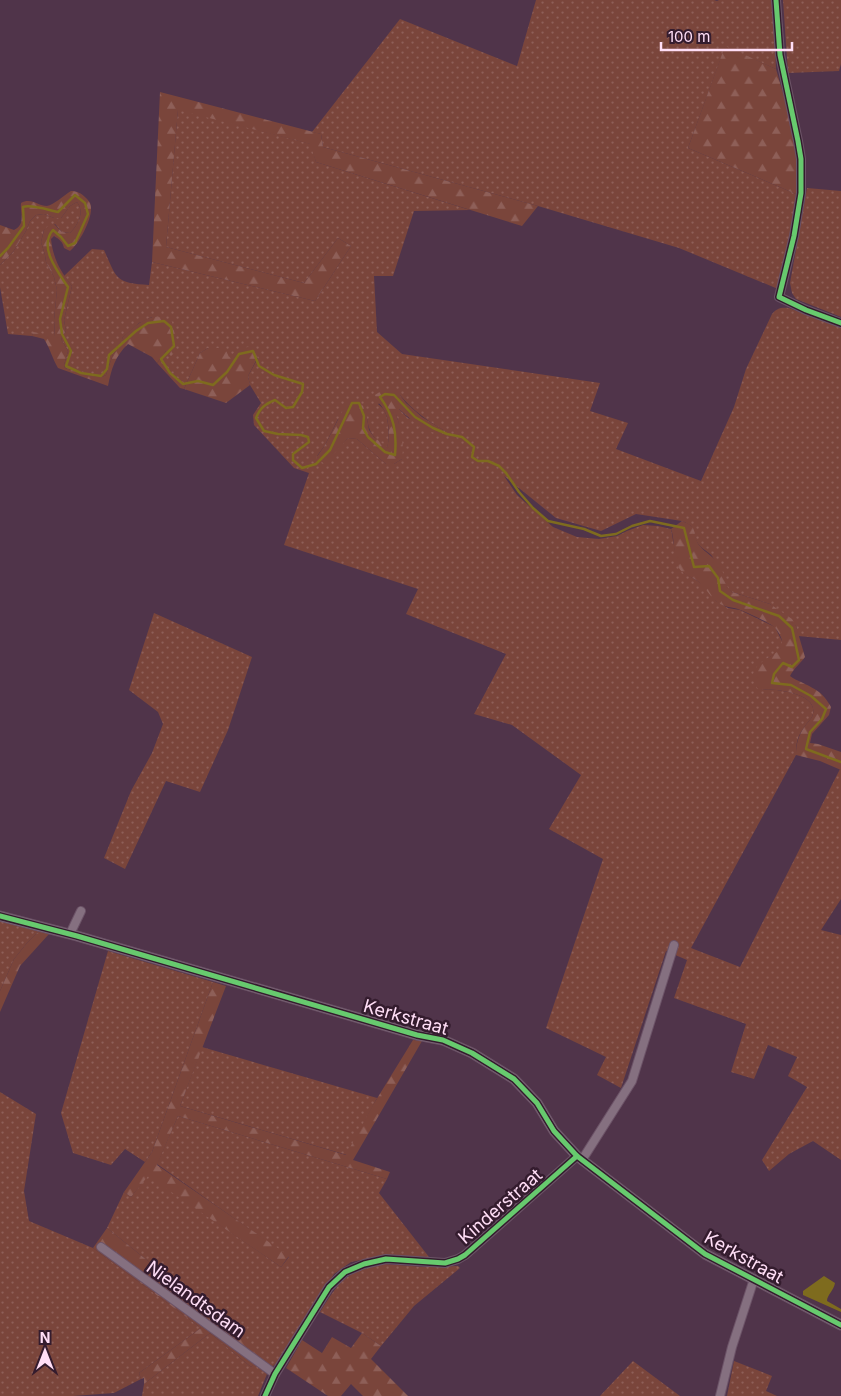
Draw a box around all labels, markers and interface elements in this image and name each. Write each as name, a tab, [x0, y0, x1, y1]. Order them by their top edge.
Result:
scale bar	[661, 20, 792, 52]
text: 100 m	[668, 27, 710, 46]
street label: Kerkstraat	[361, 995, 451, 1039]
street label: Kinderstraat	[454, 1164, 546, 1248]
street label: Kerkstraat	[701, 1227, 787, 1287]
street label: Nielandtsdam	[143, 1256, 249, 1342]
north arrow	[20, 1326, 70, 1376]
text: N	[40, 1329, 50, 1346]

